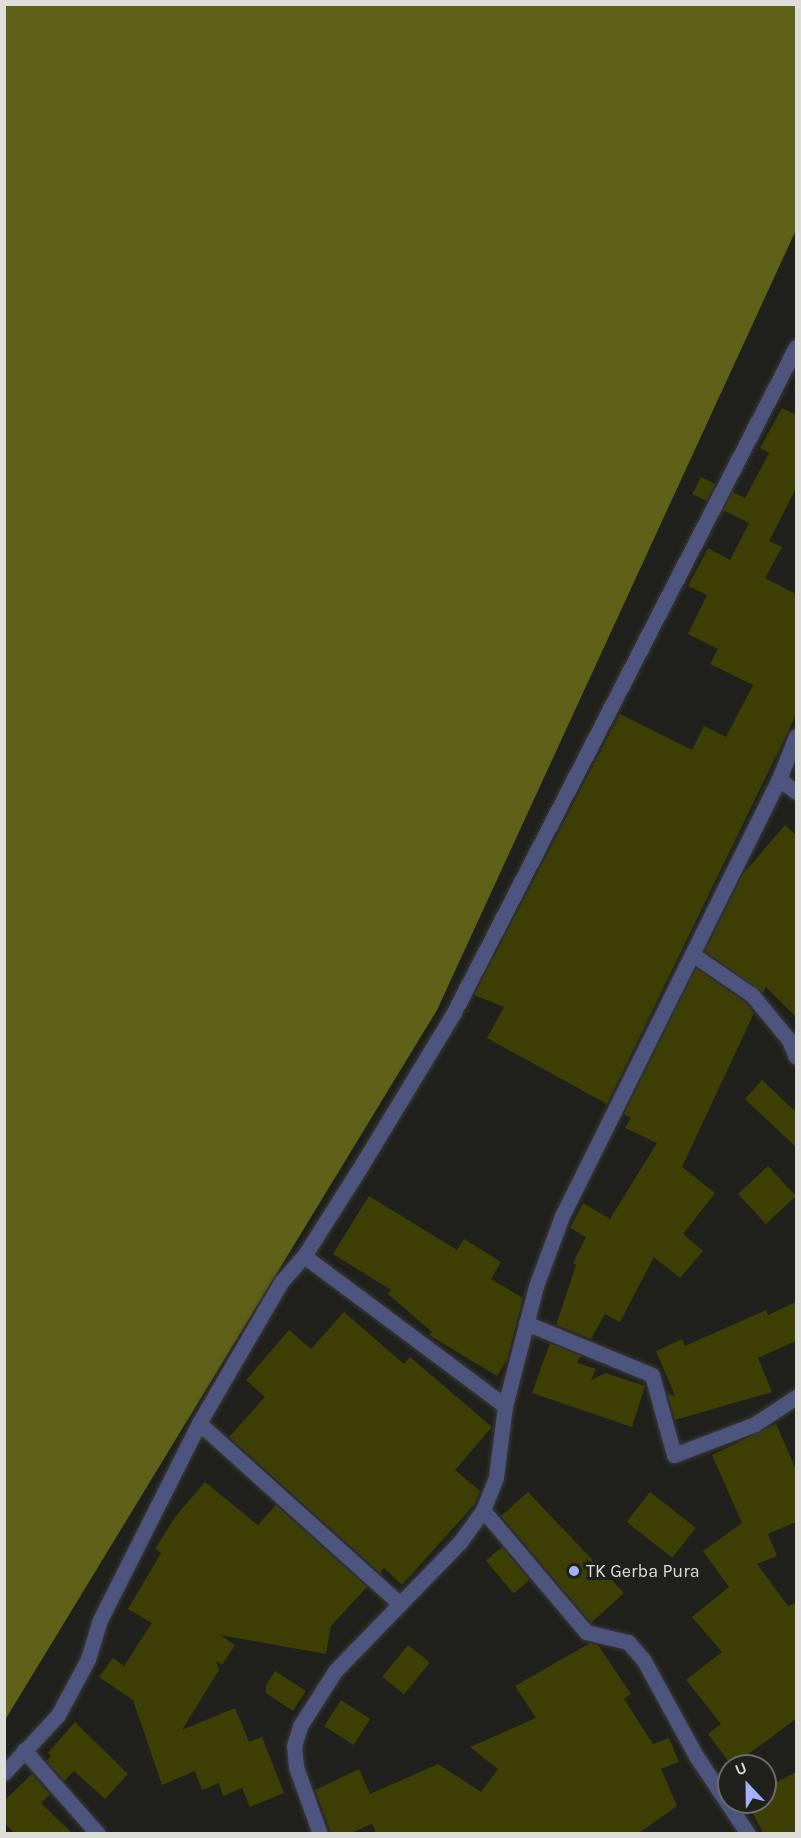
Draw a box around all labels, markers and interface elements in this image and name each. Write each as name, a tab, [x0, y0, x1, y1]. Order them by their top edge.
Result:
place label: TK Gerba Pura	[586, 1560, 700, 1582]
marker: TK Gerba Pura	[567, 1564, 581, 1578]
north arrow	[717, 1754, 777, 1814]
text: U	[732, 1758, 749, 1780]

